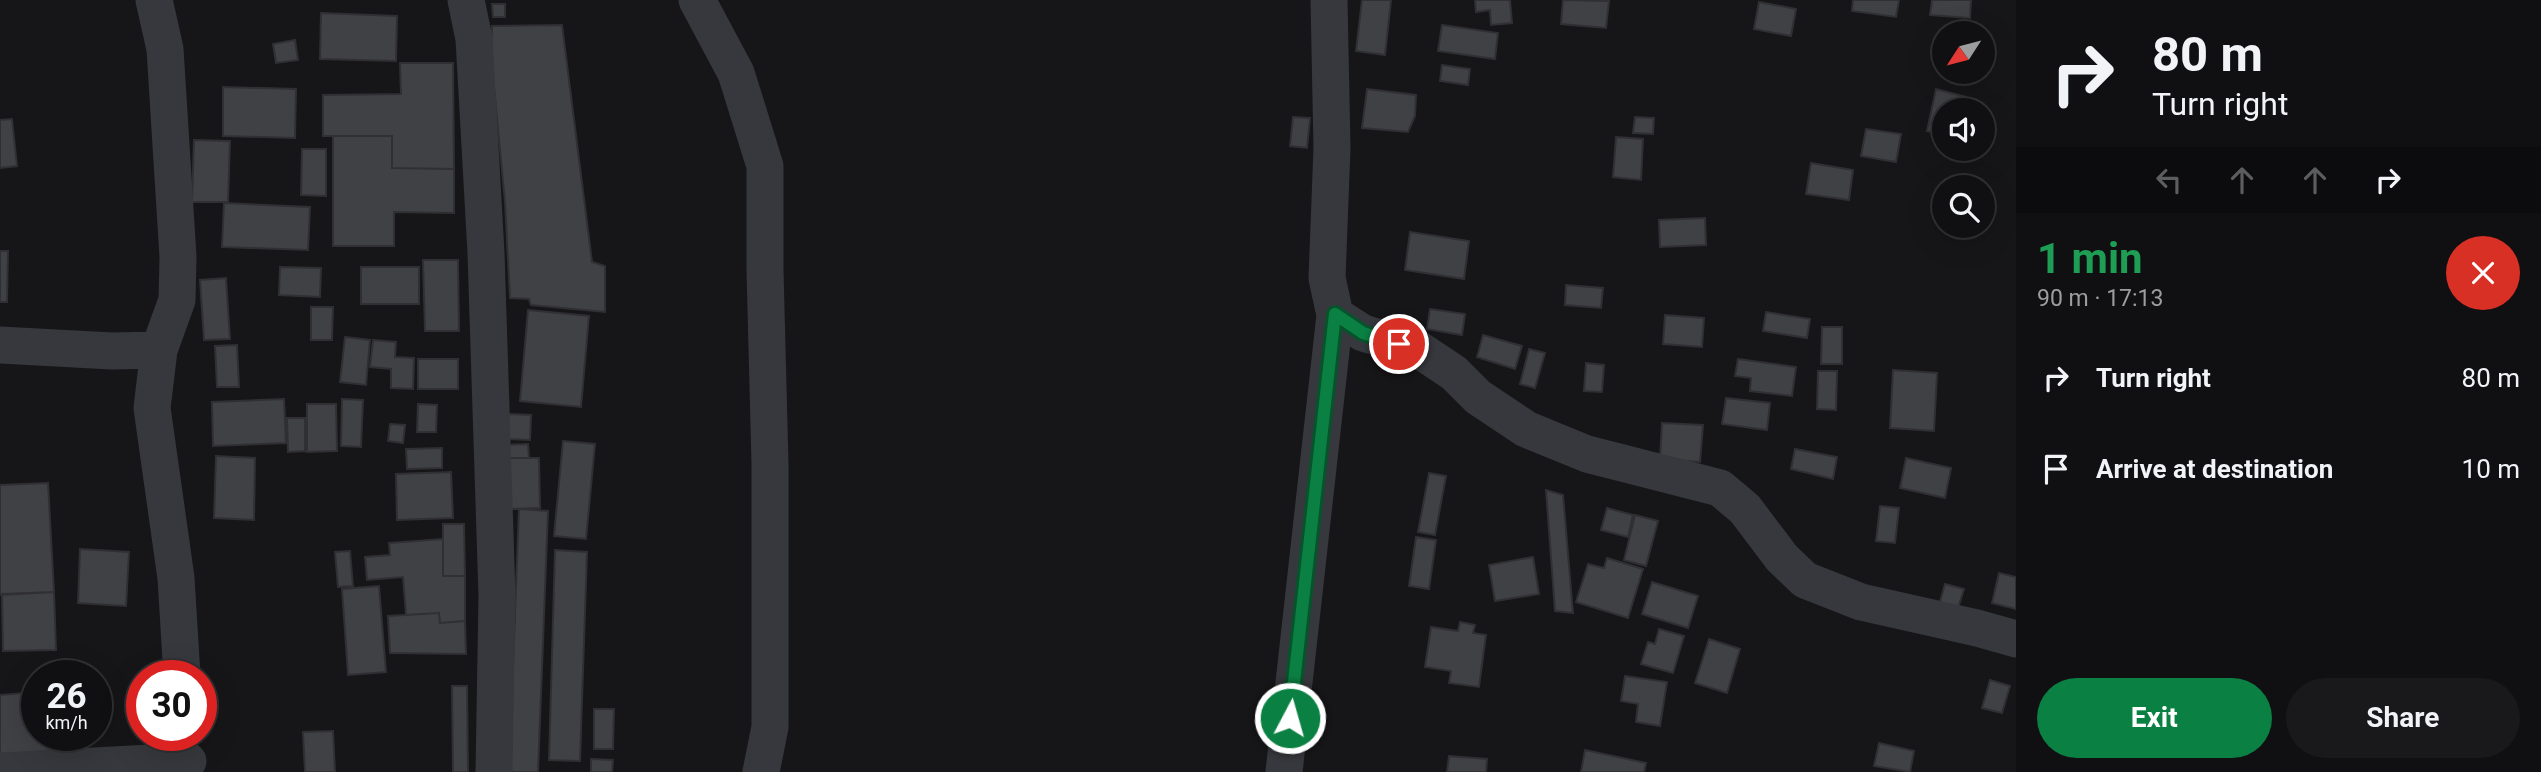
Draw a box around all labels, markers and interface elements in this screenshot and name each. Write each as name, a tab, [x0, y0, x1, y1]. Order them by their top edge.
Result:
north arrow	[1932, 21, 1995, 84]
map controls	[1932, 21, 1995, 238]
text: 80 m	[2152, 26, 2263, 83]
icon: right	[2037, 28, 2128, 119]
text: Turn right	[2152, 85, 2288, 123]
button: sound	[1932, 98, 1995, 161]
icon: left	[2150, 161, 2188, 199]
icon: ahead	[2223, 161, 2261, 199]
icon: ahead	[2296, 161, 2334, 199]
icon: right	[2369, 161, 2407, 199]
button: search	[1932, 175, 1995, 238]
text: 1 min	[2037, 234, 2143, 283]
button: close	[2446, 236, 2520, 310]
text: 90 m · 17:13	[2037, 285, 2163, 312]
pin	[1369, 314, 1429, 374]
icon: arrive	[1380, 325, 1418, 363]
icon: right	[2037, 359, 2075, 397]
text: Turn right	[2096, 363, 2211, 393]
text: 80 m	[2462, 363, 2520, 393]
icon: arrive	[2037, 450, 2075, 488]
text: Arrive at destination	[2096, 454, 2333, 484]
text: 10 m	[2462, 454, 2520, 484]
speed limit sign: 30	[126, 660, 217, 751]
text: 26	[46, 676, 87, 717]
button: Exit	[2037, 678, 2272, 758]
button: Share	[2286, 678, 2520, 758]
position arrow	[1253, 681, 1327, 755]
text: km/h	[45, 712, 88, 733]

